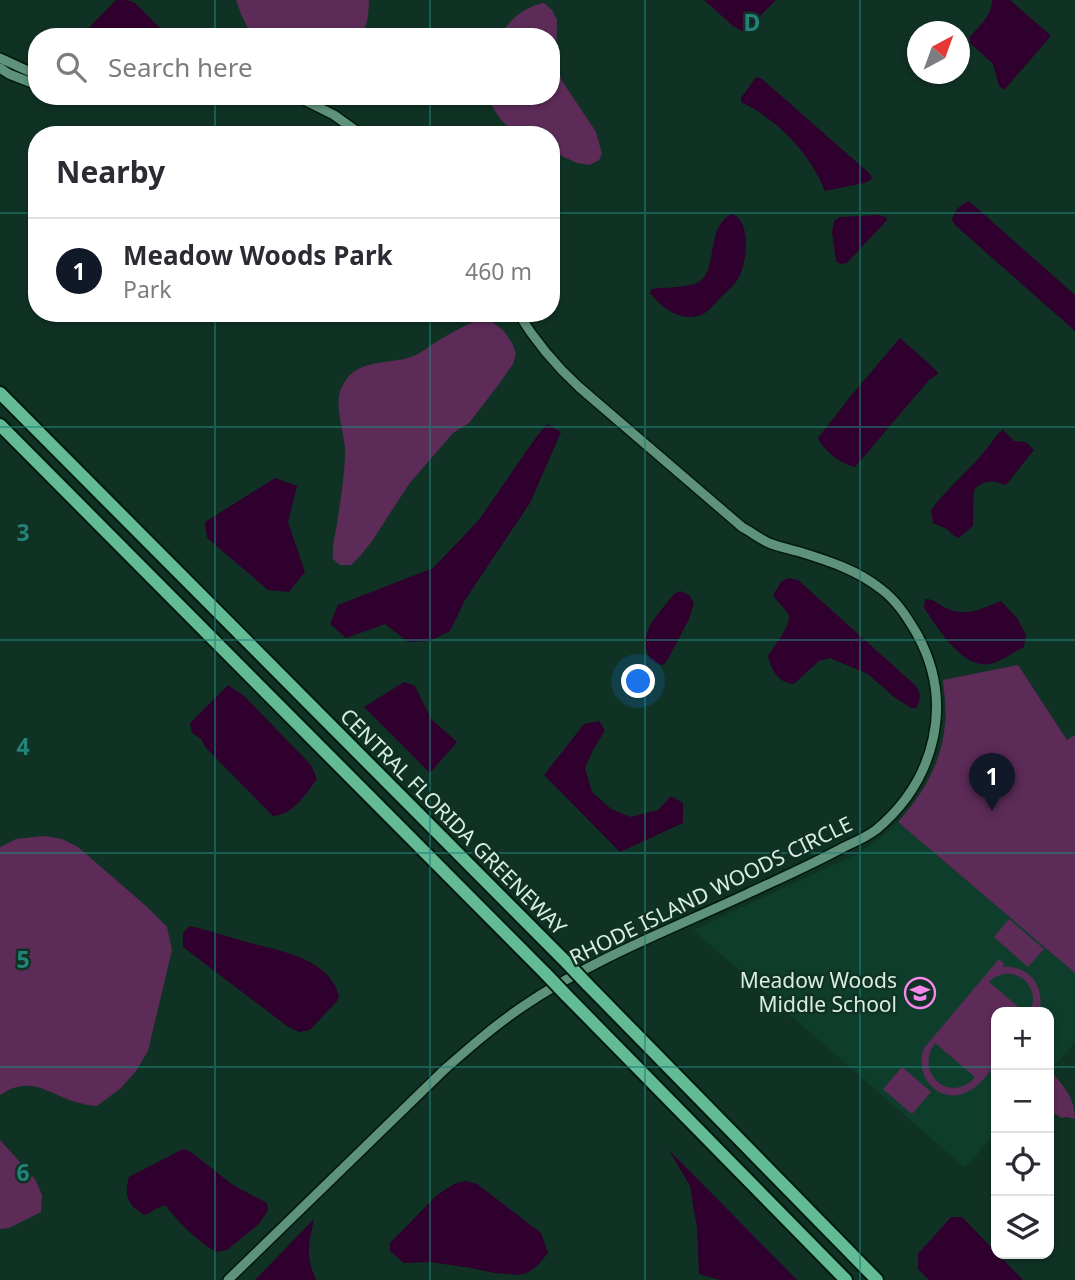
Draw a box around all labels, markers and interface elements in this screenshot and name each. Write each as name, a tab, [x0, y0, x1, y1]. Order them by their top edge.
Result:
text: D	[744, 6, 760, 38]
north arrow	[907, 21, 970, 84]
search box	[28, 28, 560, 105]
icon: search	[52, 48, 90, 86]
text: Search here	[108, 49, 253, 85]
text: Nearby	[56, 151, 165, 192]
text: Meadow Woods Park	[123, 237, 393, 273]
text: 1	[72, 255, 86, 287]
text: 460 m	[465, 255, 532, 287]
text: Park	[123, 273, 172, 305]
text: 3	[16, 516, 30, 548]
your location	[621, 664, 655, 698]
street label: CENTRAL FLORIDA GREENEWAY	[334, 702, 573, 941]
text: 4	[16, 730, 30, 762]
pin: 1	[969, 753, 1015, 811]
street label: RHODE ISLAND WOODS CIRCLE	[565, 809, 857, 971]
text: 5	[16, 943, 30, 975]
place label: Meadow Woods Middle School	[740, 966, 897, 1018]
school or university icon: Meadow Woods Middle School	[903, 976, 937, 1010]
map controls	[991, 1007, 1054, 1259]
button: +	[991, 1007, 1054, 1070]
button: −	[991, 1070, 1054, 1133]
button: locate	[991, 1133, 1054, 1196]
text: 6	[16, 1156, 30, 1188]
button: layers	[991, 1196, 1054, 1259]

